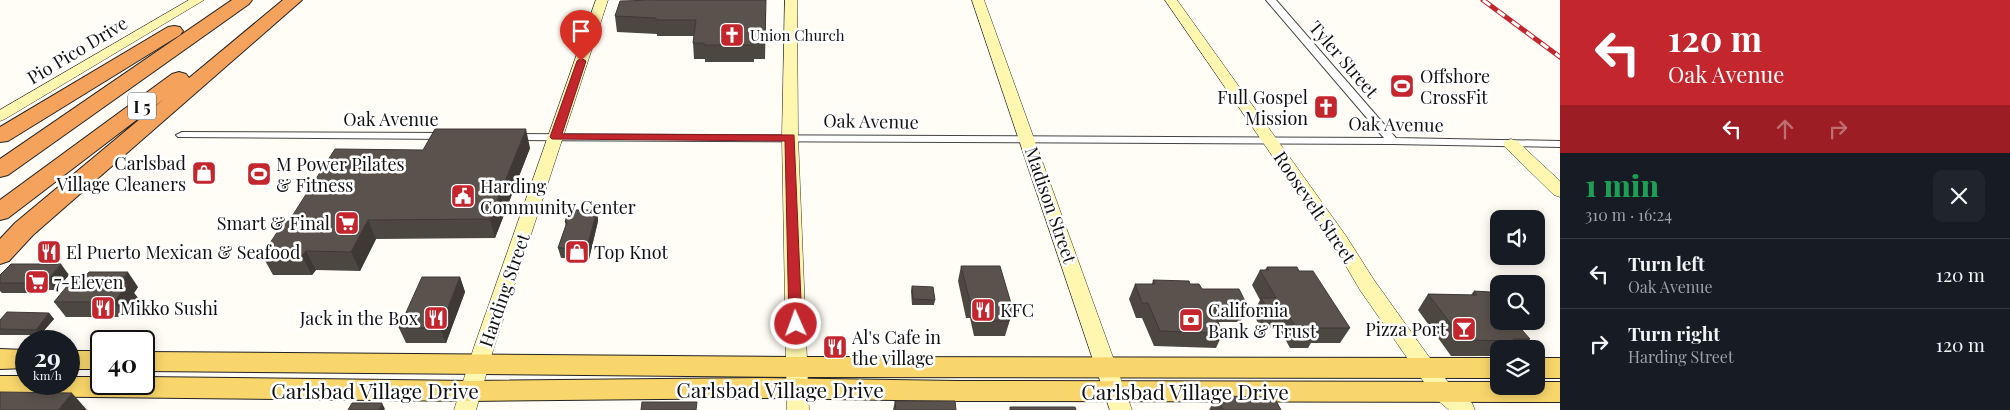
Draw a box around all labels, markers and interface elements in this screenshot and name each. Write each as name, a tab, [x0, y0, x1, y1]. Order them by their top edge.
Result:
pin	[560, 10, 602, 61]
street label: Pio Pico Drive	[22, 11, 132, 89]
text: 120 m	[1668, 14, 1762, 61]
street label: Tyler Street	[1304, 16, 1384, 103]
icon: arrive	[567, 17, 595, 45]
icon: left	[1585, 20, 1650, 85]
church icon: Union Church	[719, 22, 745, 48]
place label: Union Church	[750, 25, 845, 45]
text: Oak Avenue	[1668, 59, 1784, 89]
place label: Offshore CrossFit	[1420, 64, 1490, 109]
sports icon: Offshore CrossFit	[1389, 73, 1415, 99]
place label: Full Gospel Mission	[1217, 85, 1308, 130]
road number: I 5	[128, 92, 156, 120]
church icon: Full Gospel Mission	[1313, 94, 1339, 120]
street label: Oak Avenue	[343, 107, 439, 131]
street label: Oak Avenue	[823, 108, 919, 134]
street label: Oak Avenue	[1348, 111, 1444, 137]
icon: left	[1718, 115, 1746, 143]
icon: ahead	[1771, 115, 1799, 143]
icon: right	[1824, 115, 1852, 143]
street label: Madison Street	[1020, 144, 1082, 267]
street label: Roosevelt Street	[1269, 146, 1362, 268]
place label: Carlsbad Village Cleaners	[55, 151, 187, 196]
place label: M Power Pilates & Fitness	[276, 152, 405, 197]
shop icon: Carlsbad Village Cleaners	[191, 160, 217, 186]
sports icon: M Power Pilates & Fitness	[246, 161, 272, 187]
text: 1 min	[1585, 165, 1659, 205]
button: close	[1933, 170, 1985, 222]
place label: Harding Community Center	[480, 174, 636, 219]
public building icon: Harding Community Center	[450, 183, 476, 209]
text: 310 m · 16:24	[1585, 204, 1672, 225]
supermarket icon: Smart & Final	[334, 210, 360, 236]
map controls	[1490, 210, 1545, 395]
button: sound	[1490, 210, 1545, 265]
place label: Smart & Final	[217, 211, 330, 235]
street label: Harding Street	[473, 229, 535, 350]
restaurant icon: El Puerto Mexican & Seafood	[36, 239, 62, 265]
shop icon: Top Knot	[564, 239, 590, 265]
place label: El Puerto Mexican & Seafood	[66, 240, 301, 264]
place label: Top Knot	[594, 240, 669, 264]
text: Turn left	[1628, 250, 1705, 276]
icon: left	[1585, 260, 1613, 288]
text: 120 m	[1936, 261, 1985, 287]
supermarket icon: 7-Eleven	[24, 269, 50, 295]
place label: 7-Eleven	[54, 270, 124, 294]
button: search	[1490, 275, 1545, 330]
text: Oak Avenue	[1628, 276, 1713, 297]
restaurant icon: Mikko Sushi	[90, 295, 116, 321]
place label: Mikko Sushi	[120, 296, 218, 320]
position arrow	[769, 297, 821, 349]
restaurant icon: KFC	[970, 297, 996, 323]
place label: KFC	[1000, 298, 1034, 322]
place label: California Bank & Trust	[1208, 298, 1317, 343]
restaurant icon: Jack in the Box	[423, 305, 449, 331]
place label: Jack in the Box	[299, 306, 419, 330]
bank icon: California Bank & Trust	[1178, 307, 1204, 333]
bar icon: Pizza Port	[1451, 316, 1477, 342]
place label: Pizza Port	[1365, 317, 1447, 341]
text: Turn right	[1628, 320, 1720, 346]
place label: Al's Cafe in the village	[851, 325, 941, 370]
speed limit sign: 40	[90, 330, 155, 395]
icon: right	[1585, 330, 1613, 358]
text: 120 m	[1936, 331, 1985, 357]
restaurant icon: Al's Cafe in the village	[822, 334, 848, 360]
text: 29	[34, 340, 61, 373]
button: layers	[1490, 340, 1545, 395]
text: Harding Street	[1628, 346, 1734, 367]
text: km/h	[33, 367, 62, 383]
street label: Carlsbad Village Drive	[676, 375, 884, 403]
street label: Carlsbad Village Drive	[271, 376, 479, 404]
street label: Carlsbad Village Drive	[1081, 377, 1289, 405]

